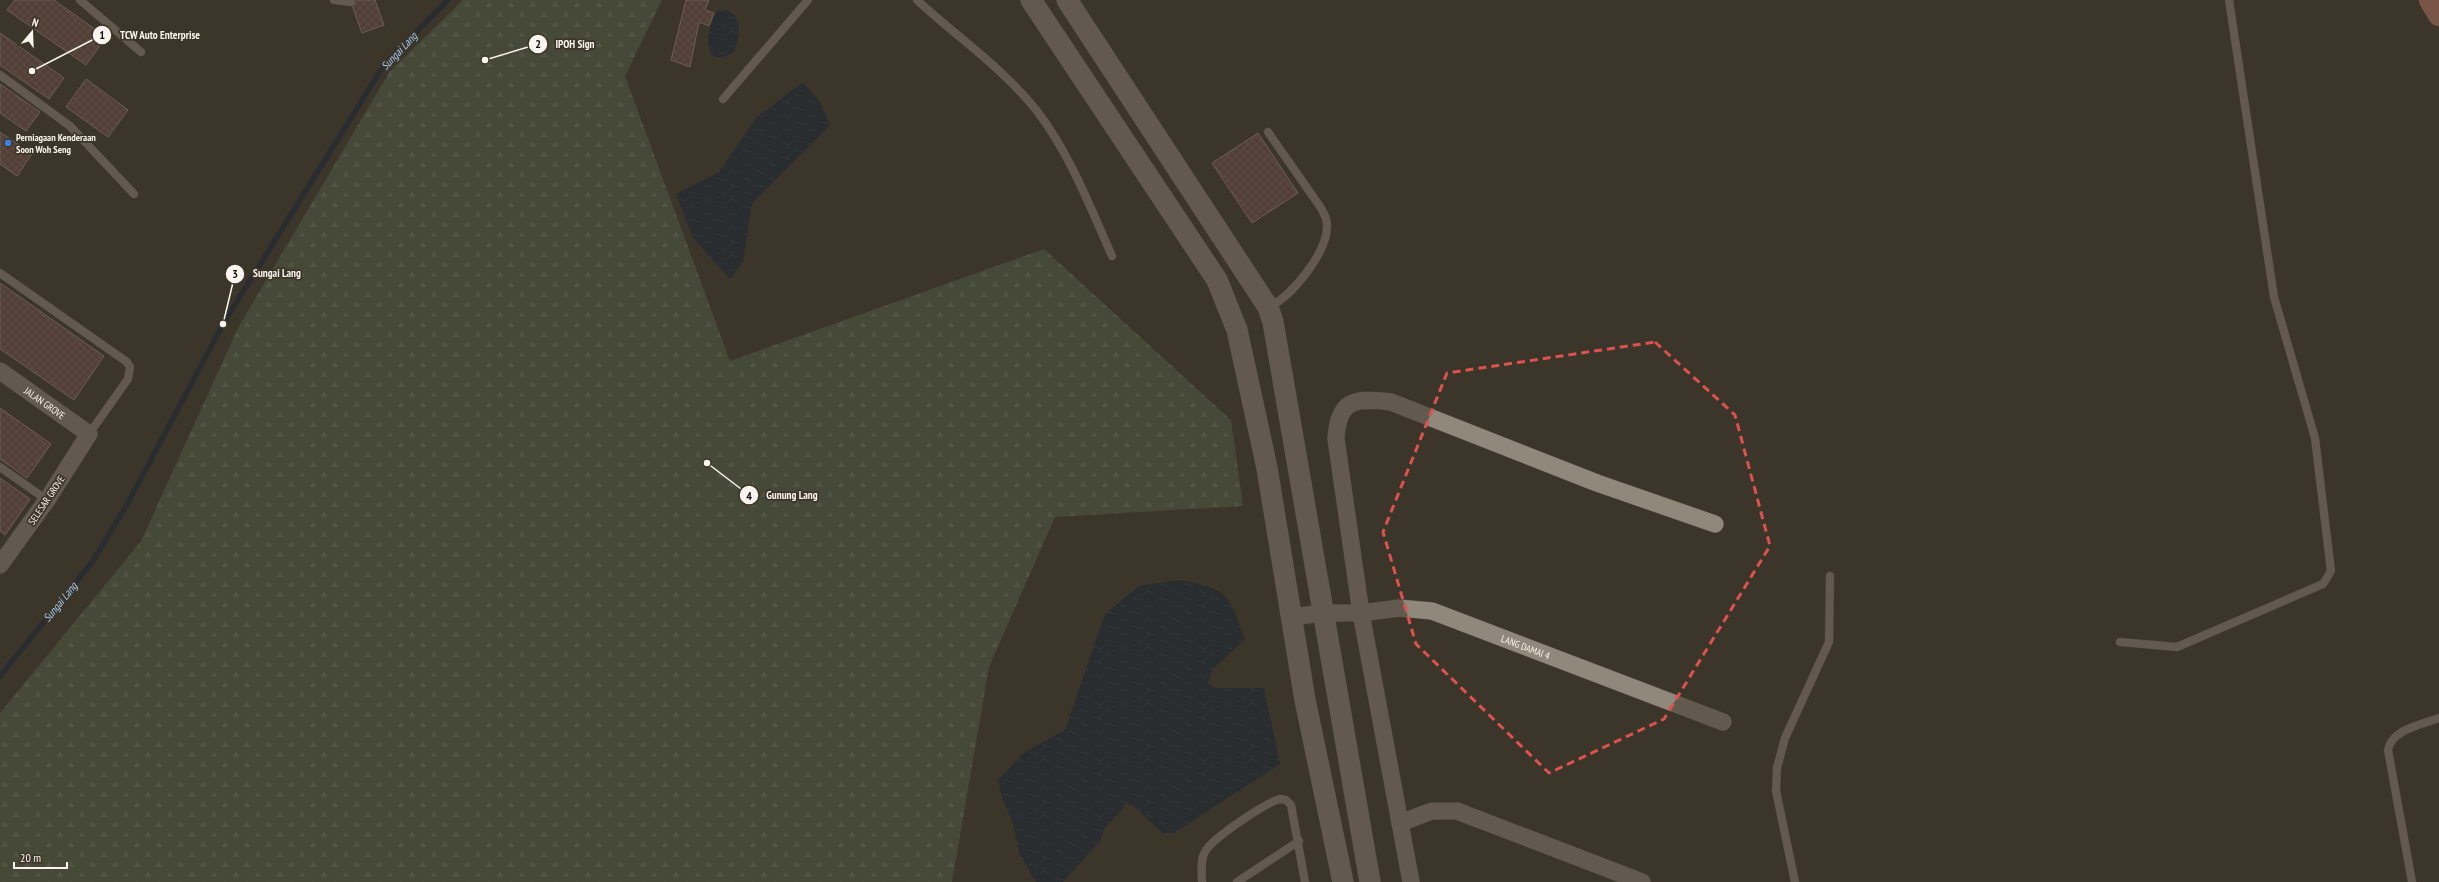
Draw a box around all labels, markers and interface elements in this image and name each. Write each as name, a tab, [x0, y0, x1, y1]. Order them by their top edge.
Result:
north arrow	[12, 12, 52, 52]
text: N	[30, 15, 40, 30]
callout: TCW Auto Enterprise	[92, 24, 208, 47]
text: 1	[99, 27, 105, 42]
text: TCW Auto Enterprise	[120, 28, 200, 42]
water label: Sungai Lang	[378, 28, 421, 73]
callout: IPOH Sign	[528, 32, 603, 55]
text: 2	[535, 36, 541, 51]
text: IPOH Sign	[555, 37, 595, 51]
place label: Perniagaan Kenderaan Soon Woh Seng	[16, 131, 96, 156]
marker: Perniagaan Kenderaan Soon Woh Seng	[3, 138, 13, 148]
callout: Sungai Lang	[225, 262, 309, 285]
text: 3	[232, 266, 238, 281]
text: Sungai Lang	[253, 266, 301, 280]
street label: JALAN GROVE	[21, 384, 68, 422]
street label: SELESAR GROVE	[25, 473, 68, 527]
callout: Gunung Lang	[739, 484, 826, 507]
text: 4	[746, 488, 752, 503]
text: Gunung Lang	[766, 488, 818, 502]
water label: Sungai Lang	[40, 579, 81, 625]
street label: LANG DAMAI 4	[1499, 632, 1552, 663]
scale bar	[14, 844, 67, 870]
text: 20 m	[20, 850, 41, 865]

